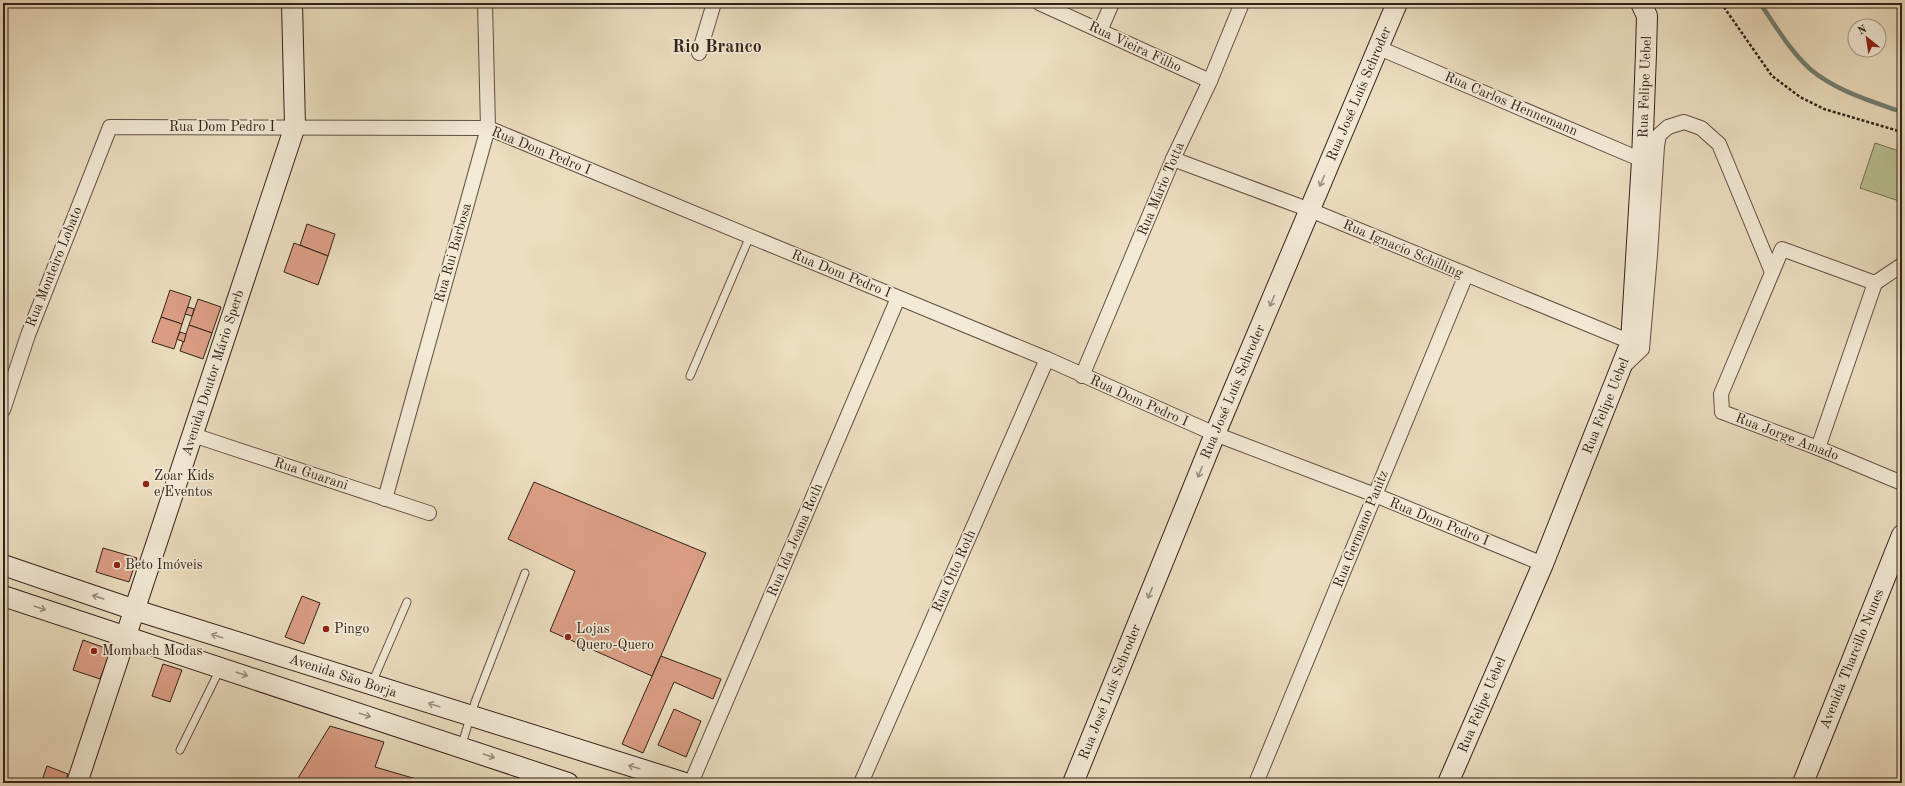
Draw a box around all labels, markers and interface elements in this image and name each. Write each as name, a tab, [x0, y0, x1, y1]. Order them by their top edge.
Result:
north arrow	[1847, 18, 1887, 58]
street label: Rua Vieira Filho	[1086, 19, 1184, 75]
text: N	[1856, 23, 1870, 38]
street label: Rua José Luís Schroder	[1324, 25, 1394, 163]
street label: Rua Felipe Uebel	[1636, 35, 1654, 138]
district label: Rio Branco	[672, 38, 762, 56]
street label: Rua Carlos Hennemann	[1442, 70, 1580, 139]
street label: Rua Dom Pedro I	[169, 120, 275, 134]
street label: Rua Dom Pedro I	[489, 125, 593, 177]
street label: Rua Mário Totta	[1135, 140, 1187, 238]
one-way arrow	[1318, 175, 1326, 187]
street label: Rua Rui Barbosa	[432, 202, 474, 304]
street label: Rua Monteiro Lobato	[23, 205, 85, 329]
street label: Rua Ignacio Schilling	[1341, 217, 1466, 281]
street label: Rua Dom Pedro I	[789, 248, 893, 300]
street label: Avenida Doutor Mário Sperb	[180, 288, 246, 458]
one-way arrow	[1267, 294, 1275, 306]
street label: Rua José Luís Schroder	[1198, 323, 1268, 461]
street label: Rua Felipe Uebel	[1580, 356, 1632, 456]
street label: Rua Dom Pedro I	[1088, 373, 1190, 429]
street label: Rua Jorge Amado	[1733, 411, 1841, 463]
street label: Rua Guarani	[272, 455, 350, 493]
one-way arrow	[1195, 466, 1203, 478]
street label: Rua Germano Panitz	[1331, 468, 1391, 590]
place label: Zoar Kids e Eventos	[154, 469, 214, 499]
marker: Zoar Kids e Eventos	[141, 479, 151, 489]
street label: Rua Ida Joana Roth	[765, 481, 825, 599]
street label: Rua Dom Pedro I	[1387, 496, 1491, 548]
street label: Rua Otto Roth	[930, 527, 979, 614]
place label: Beto Imóveis	[125, 558, 203, 572]
marker: Beto Imóveis	[112, 560, 122, 570]
one-way arrow	[1146, 586, 1154, 598]
street label: Avenida Tharcillo Nunes	[1818, 587, 1886, 731]
one-way arrow	[92, 593, 104, 601]
one-way arrow	[33, 605, 46, 612]
place label: Pingo	[334, 622, 369, 636]
place label: Lojas Quero-Quero	[576, 622, 654, 652]
street label: Rua José Luís Schroder	[1076, 622, 1144, 762]
marker: Pingo	[321, 624, 331, 634]
one-way arrow	[210, 632, 223, 639]
marker: Lojas Quero-Quero	[563, 632, 573, 642]
place label: Mombach Modas	[102, 644, 203, 658]
marker: Mombach Modas	[89, 646, 99, 656]
street label: Avenida São Borja	[287, 652, 399, 700]
street label: Rua Felipe Uebel	[1456, 655, 1509, 755]
one-way arrow	[235, 671, 248, 678]
one-way arrow	[428, 701, 441, 708]
one-way arrow	[359, 712, 372, 719]
one-way arrow	[482, 753, 494, 761]
one-way arrow	[628, 763, 641, 770]

